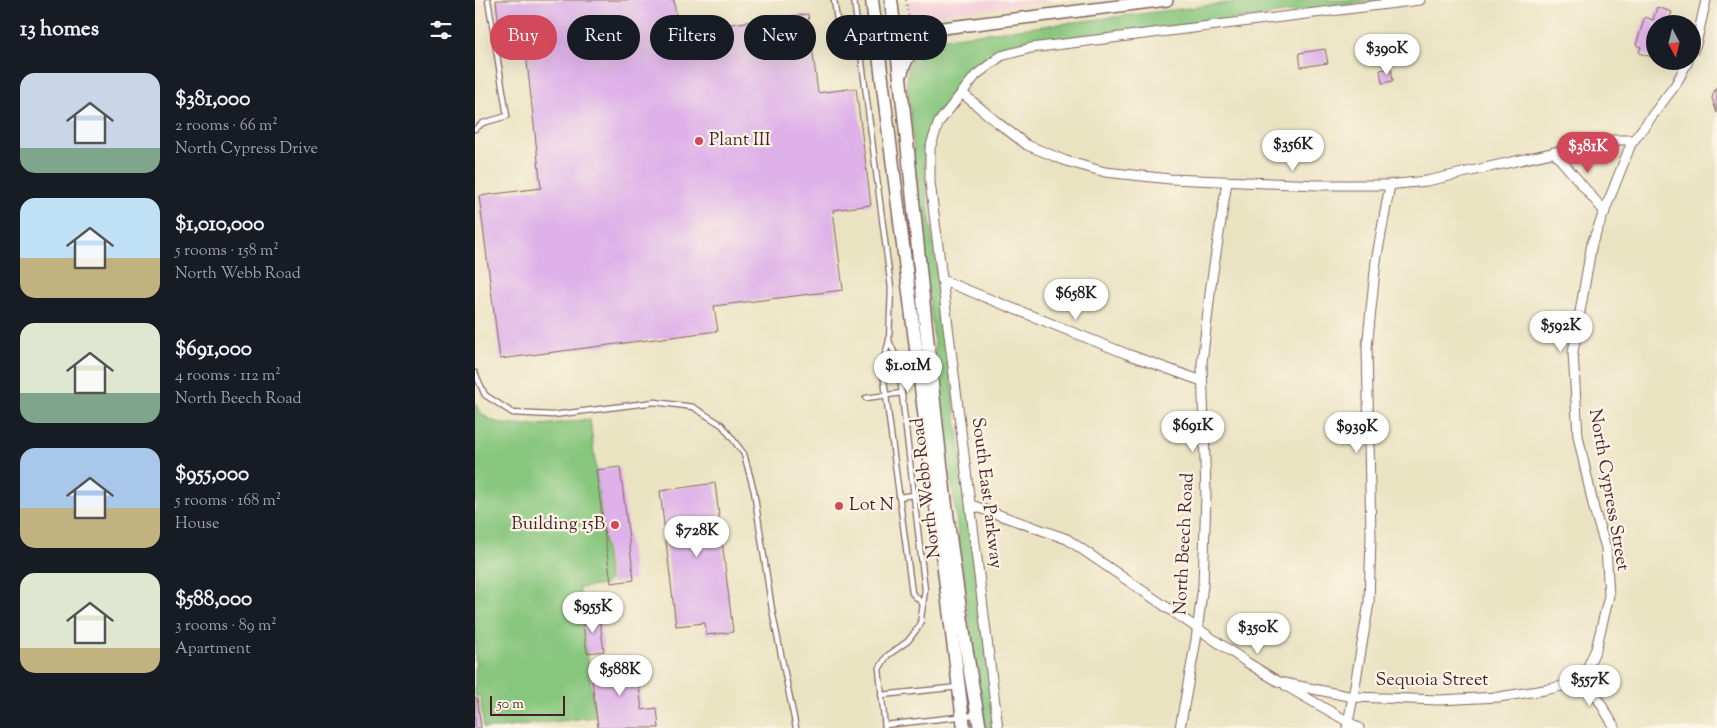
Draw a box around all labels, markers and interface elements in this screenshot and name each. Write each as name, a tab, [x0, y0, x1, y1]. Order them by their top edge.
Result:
text: 13 homes	[20, 15, 99, 45]
chip: Buy	[490, 15, 557, 60]
chip: Rent	[567, 15, 640, 60]
chip: Filters	[650, 15, 734, 60]
chip: New	[744, 15, 816, 60]
chip: Apartment	[826, 15, 947, 60]
north arrow	[1646, 15, 1701, 70]
map controls	[1646, 15, 1701, 70]
icon: filters	[427, 16, 455, 44]
pin: $390K	[1352, 34, 1422, 76]
text: $390K	[1366, 38, 1408, 61]
text: $381,000	[175, 85, 250, 115]
icon: home	[60, 93, 120, 153]
text: 2 rooms · 66 m²	[175, 115, 278, 138]
place label: Plant III	[709, 128, 771, 154]
pin: $356K	[1258, 130, 1328, 172]
pin: $381K	[1553, 132, 1623, 174]
text: $356K	[1273, 134, 1313, 157]
marker: Plant III	[693, 135, 705, 147]
text: $381K	[1568, 136, 1608, 159]
text: North Cypress Drive	[175, 138, 318, 161]
text: $1,010,000	[175, 210, 264, 240]
icon: home	[60, 218, 120, 278]
text: 5 rooms · 158 m²	[175, 240, 279, 263]
text: North Webb Road	[175, 263, 301, 286]
pin: $658K	[1041, 278, 1111, 321]
text: $658K	[1055, 283, 1097, 306]
pin: $592K	[1526, 310, 1596, 353]
text: $592K	[1541, 315, 1581, 338]
text: $691,000	[175, 335, 252, 365]
icon: home	[60, 343, 120, 403]
pin: $1.01M	[867, 350, 949, 393]
text: $1.01M	[885, 355, 931, 378]
text: 4 rooms · 112 m²	[175, 365, 281, 388]
text: North Beech Road	[175, 388, 301, 411]
street label: North Cypress Street	[1581, 407, 1635, 573]
pin: $691K	[1158, 410, 1228, 453]
pin: $939K	[1322, 412, 1392, 454]
text: $691K	[1172, 415, 1214, 438]
street label: North Webb Road	[905, 416, 949, 560]
street label: South East Parkway	[964, 416, 1008, 570]
text: $939K	[1336, 416, 1378, 439]
text: $955,000	[175, 460, 249, 490]
icon: home	[60, 468, 120, 528]
street label: North Beech Road	[1168, 472, 1202, 616]
text: 5 rooms · 168 m²	[175, 490, 281, 513]
place label: Lot N	[849, 493, 894, 519]
marker: Lot N	[833, 500, 845, 512]
place label: Building 15B	[511, 512, 605, 538]
text: House	[175, 513, 219, 536]
pin: $728K	[662, 516, 732, 558]
marker: Building 15B	[609, 519, 621, 531]
text: $728K	[675, 520, 719, 543]
text: $588,000	[175, 585, 252, 615]
pin: $955K	[558, 592, 628, 634]
icon: home	[60, 593, 120, 653]
text: $955K	[573, 596, 613, 619]
pin: $350K	[1223, 612, 1293, 655]
text: 3 rooms · 89 m²	[175, 615, 277, 638]
text: $350K	[1238, 617, 1278, 640]
text: Apartment	[175, 638, 251, 661]
pin: $588K	[585, 654, 655, 697]
text: $588K	[599, 659, 641, 682]
pin: $557K	[1555, 664, 1625, 707]
street label: Sequoia Street	[1376, 668, 1488, 694]
text: $557K	[1570, 669, 1610, 692]
scale bar	[490, 693, 565, 716]
text: 50 m	[497, 695, 524, 715]

